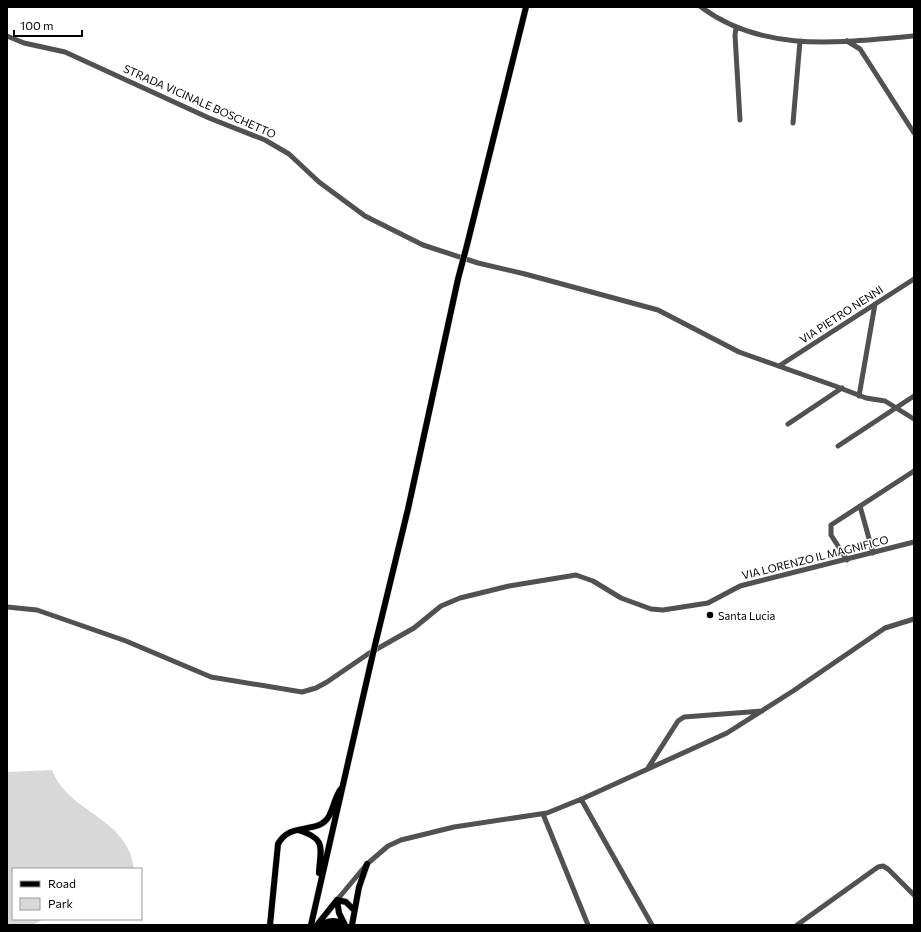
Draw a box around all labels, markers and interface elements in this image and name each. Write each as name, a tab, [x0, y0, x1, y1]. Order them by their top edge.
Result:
scale bar	[14, 12, 82, 38]
text: 100 m	[20, 18, 54, 32]
street label: STRADA VICINALE BOSCHETTO	[122, 61, 278, 141]
street label: VIA PIETRO NENNI	[797, 282, 885, 346]
street label: VIA LORENZO IL MAGNIFICO	[740, 532, 890, 582]
place label: Santa Lucia	[718, 609, 775, 622]
marker: Santa Lucia	[705, 610, 715, 620]
legend	[12, 868, 142, 920]
text: Road	[48, 876, 76, 890]
text: Park	[48, 896, 74, 910]

